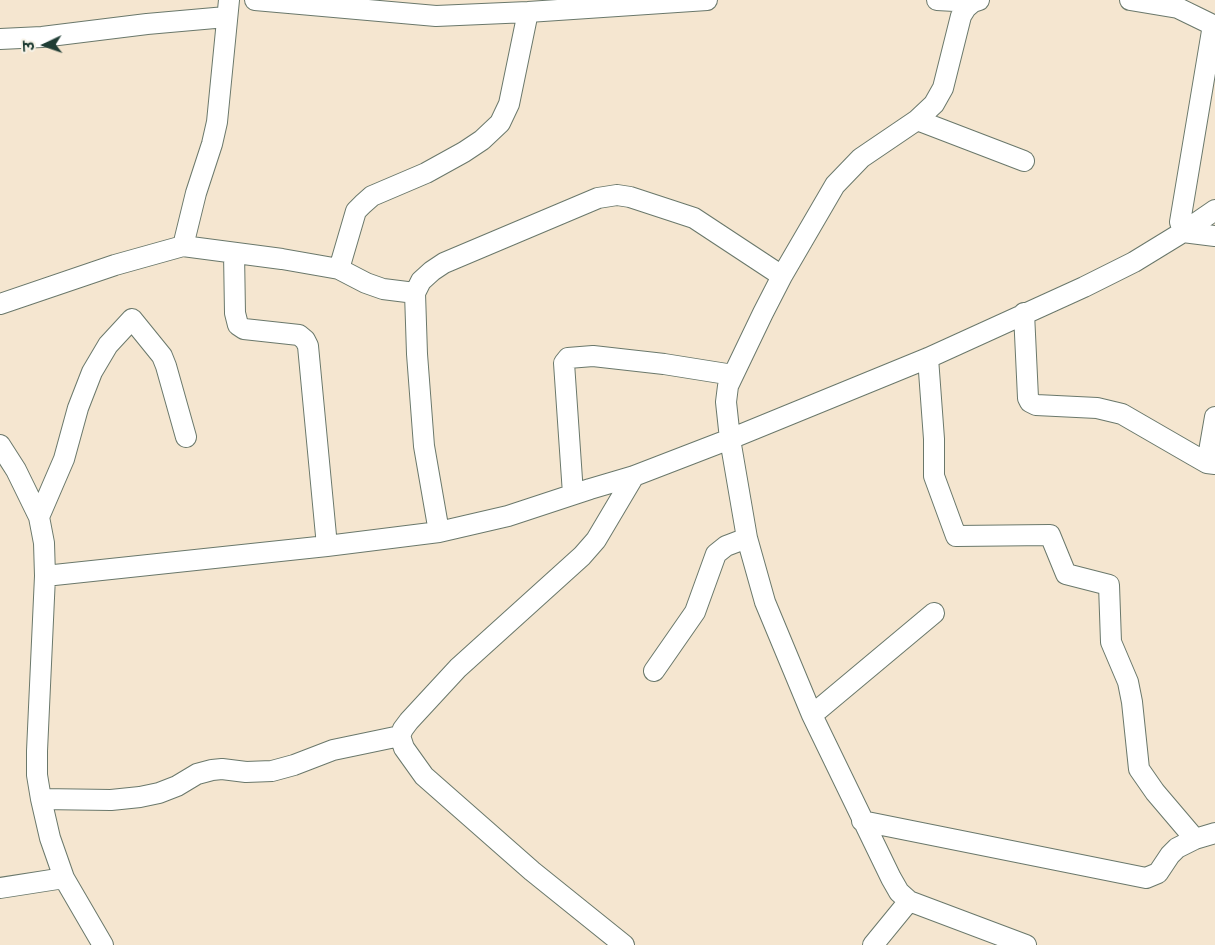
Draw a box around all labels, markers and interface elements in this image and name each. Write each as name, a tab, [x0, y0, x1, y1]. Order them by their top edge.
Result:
north arrow	[20, 20, 70, 70]
text: उ	[21, 41, 38, 51]

